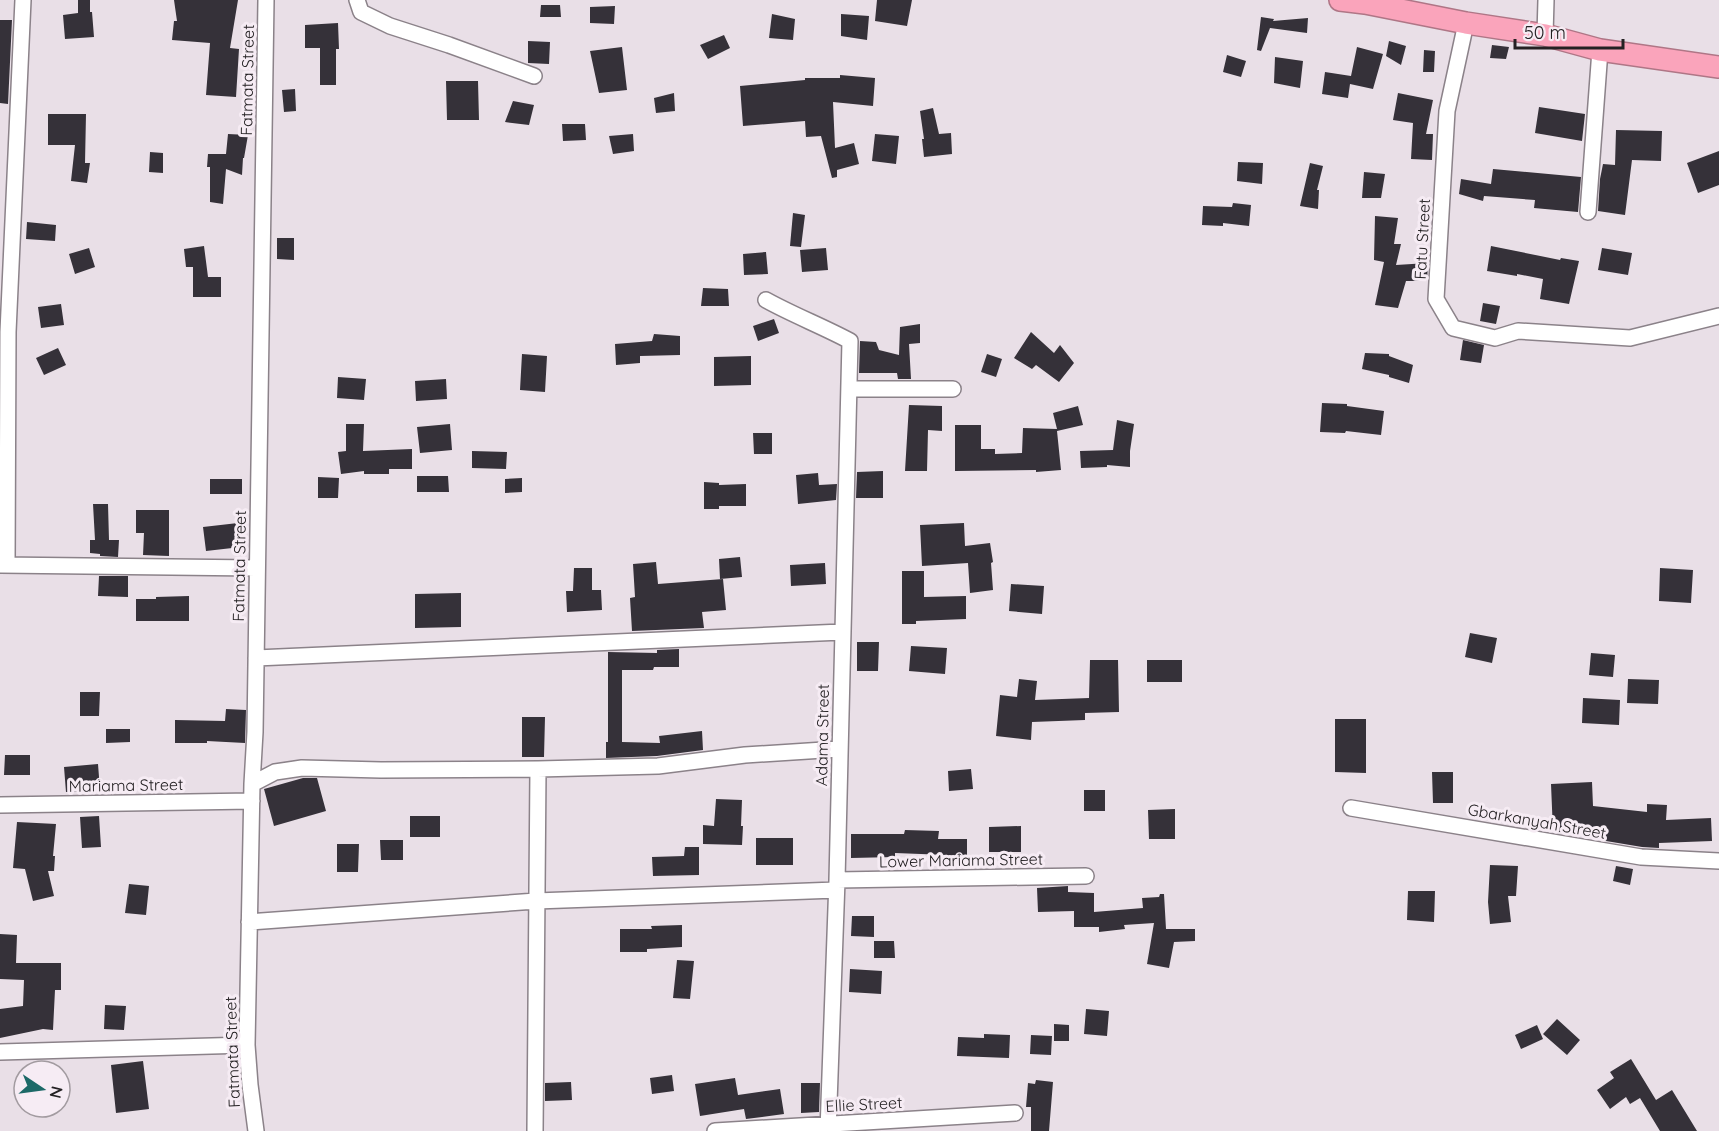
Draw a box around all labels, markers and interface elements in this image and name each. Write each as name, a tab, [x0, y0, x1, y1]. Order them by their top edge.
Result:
scale bar	[1515, 12, 1623, 50]
text: 50 m	[1524, 21, 1566, 44]
street label: Fatmata Street	[236, 24, 258, 136]
street label: Fatu Street	[1410, 198, 1434, 280]
street label: Fatmata Street	[228, 510, 250, 622]
street label: Adama Street	[811, 684, 833, 786]
street label: Mariama Street	[69, 774, 183, 796]
street label: Gbarkanyah Street	[1466, 799, 1608, 843]
street label: Lower Mariama Street	[879, 849, 1043, 871]
street label: Fatmata Street	[220, 996, 244, 1108]
north arrow	[12, 1059, 72, 1119]
text: N	[46, 1084, 68, 1100]
street label: Ellie Street	[825, 1092, 903, 1116]

